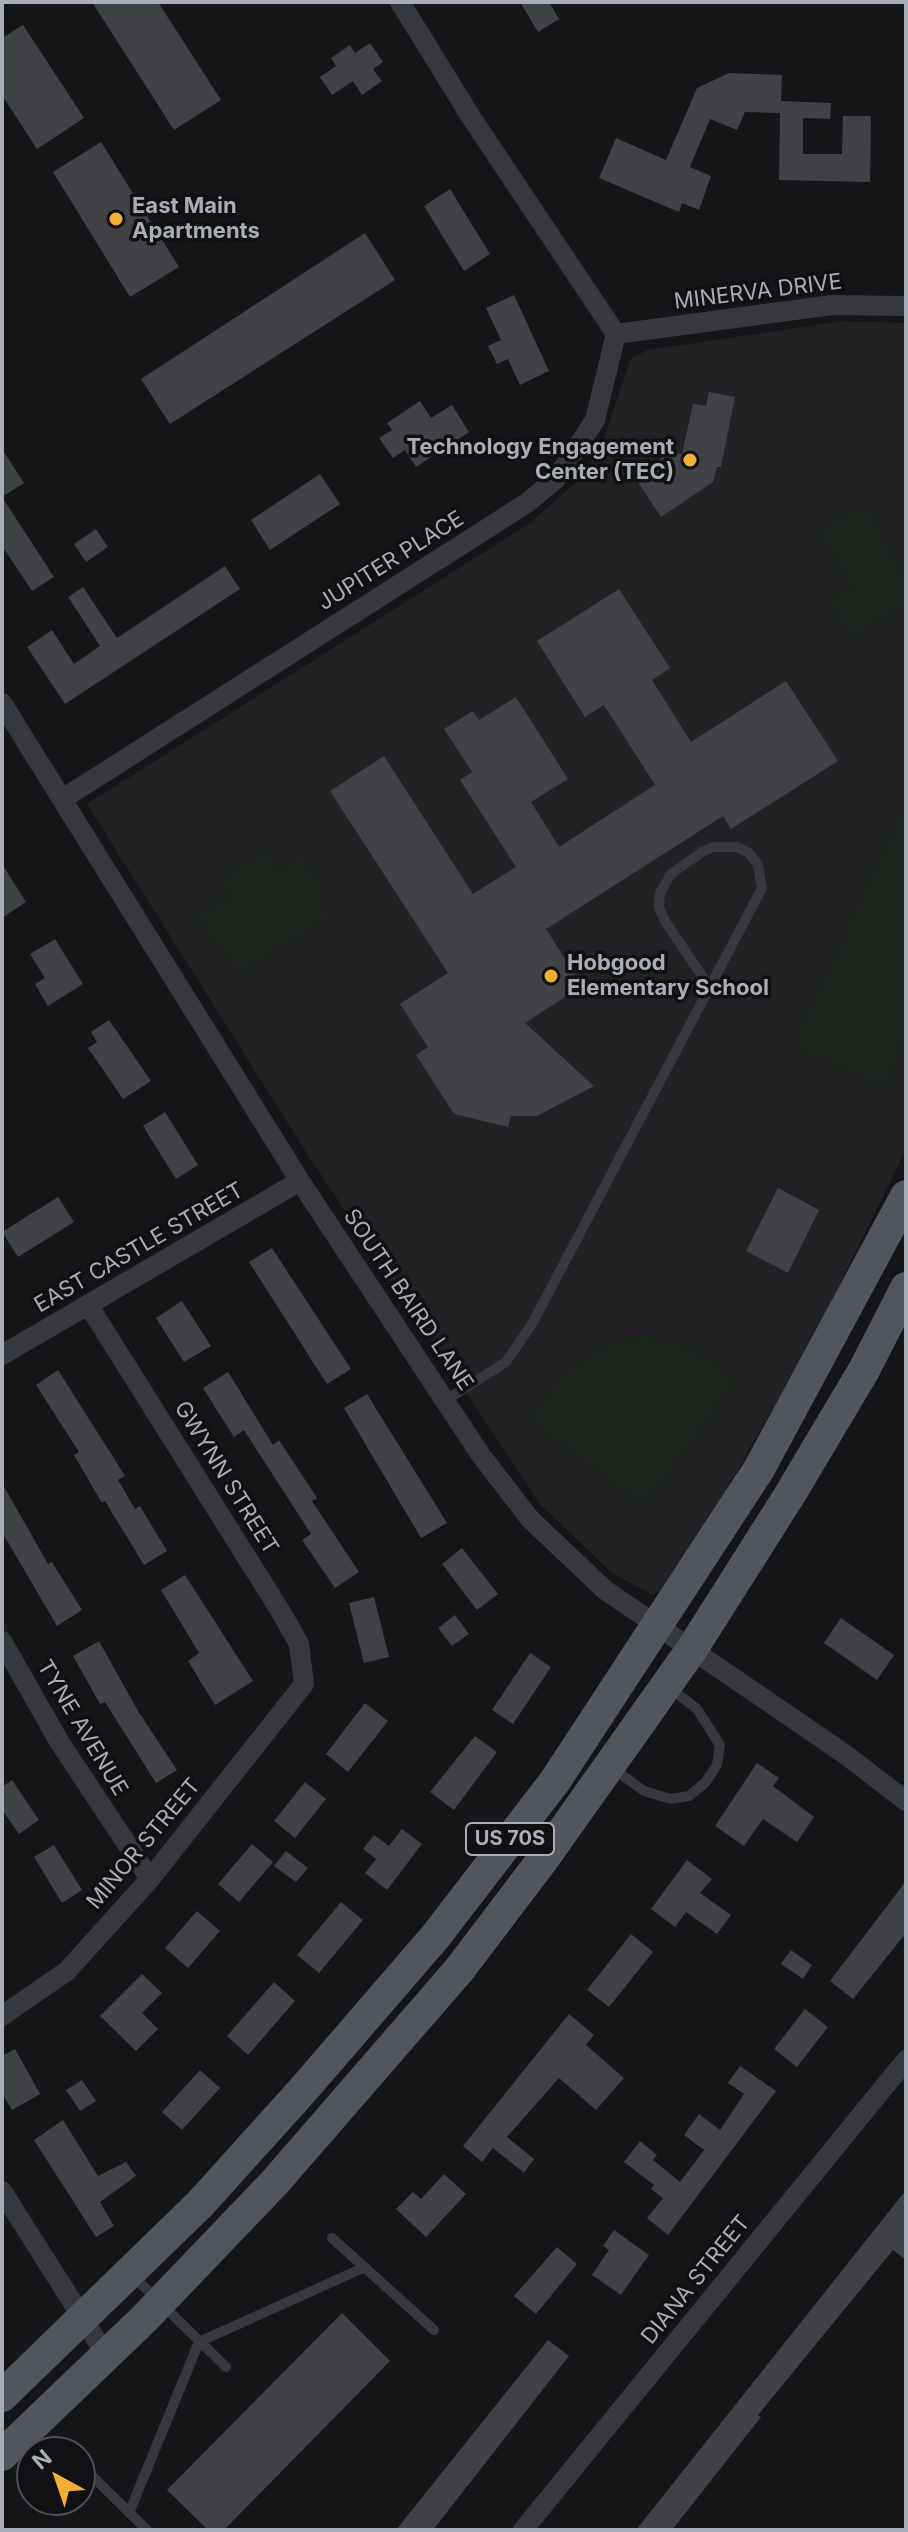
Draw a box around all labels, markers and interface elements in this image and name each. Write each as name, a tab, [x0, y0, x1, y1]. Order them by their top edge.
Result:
place label: East Main Apartments	[132, 193, 260, 244]
marker: East Main Apartments	[107, 210, 125, 228]
street label: MINERVA DRIVE	[673, 269, 843, 315]
place label: Technology Engagement Center (TEC)	[407, 434, 674, 486]
marker: Technology Engagement Center (TEC)	[681, 451, 699, 469]
street label: JUPITER PLACE	[313, 506, 469, 616]
place label: Hobgood Elementary School	[567, 950, 769, 1002]
marker: Hobgood Elementary School	[542, 967, 560, 985]
street label: EAST CASTLE STREET	[30, 1177, 248, 1319]
street label: SOUTH BAIRD LANE	[337, 1204, 479, 1396]
street label: GWYNN STREET	[168, 1397, 284, 1559]
street label: TYNE AVENUE	[31, 1655, 133, 1801]
street label: MINOR STREET	[82, 1773, 206, 1915]
road number: US 70S	[466, 1823, 554, 1855]
street label: DIANA STREET	[636, 2210, 756, 2350]
north arrow	[16, 2436, 96, 2516]
text: N	[27, 2444, 57, 2474]

